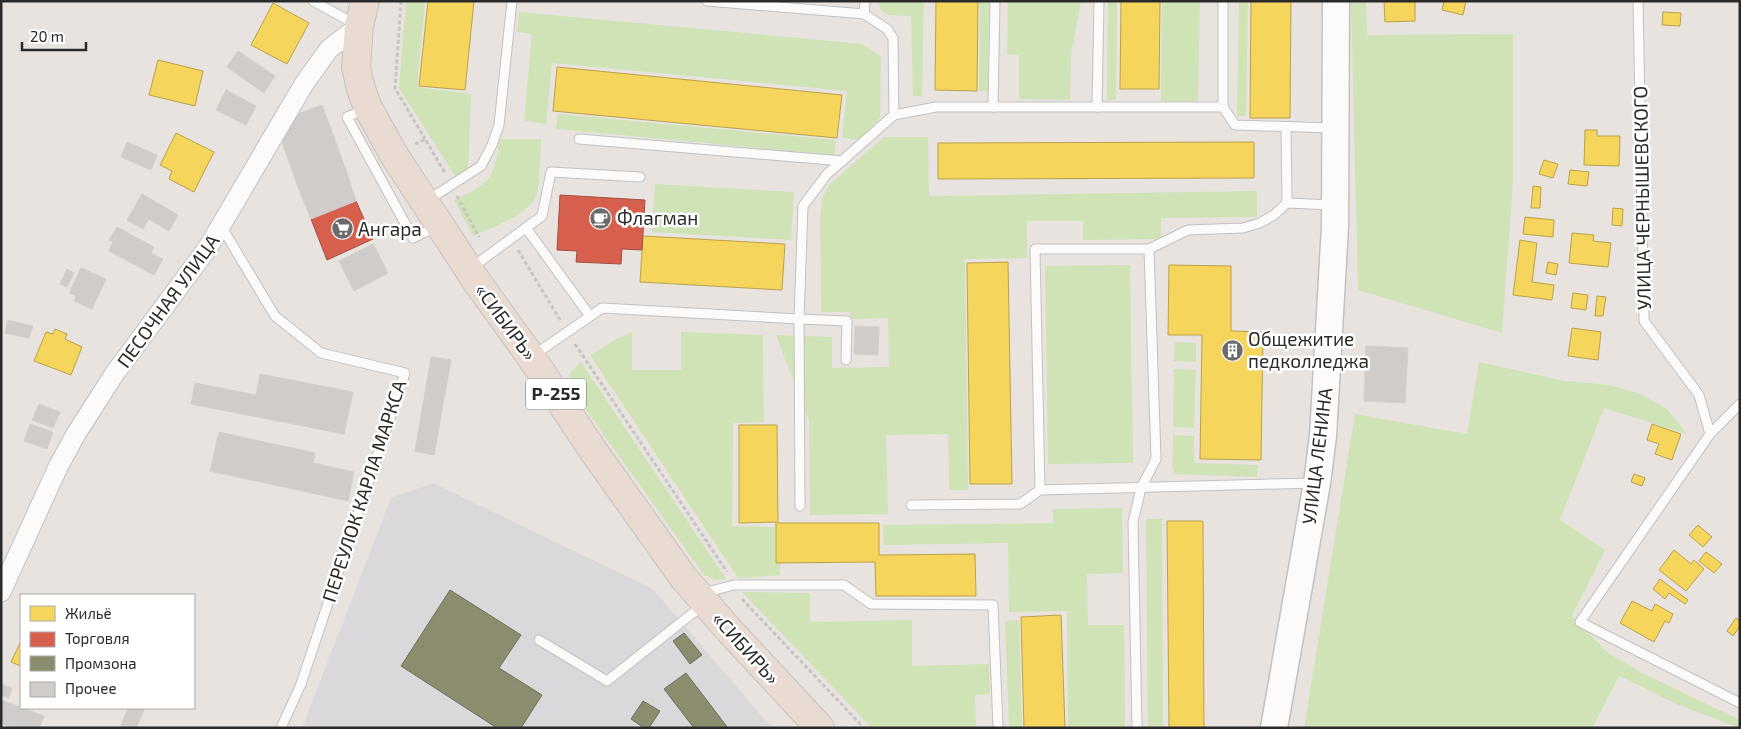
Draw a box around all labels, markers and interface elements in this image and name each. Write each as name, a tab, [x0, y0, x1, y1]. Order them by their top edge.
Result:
scale bar	[22, 20, 86, 52]
text: 20 m	[30, 27, 64, 45]
street label: УЛИЦА ЧЕРНЫШЕВСКОГО	[1628, 86, 1655, 310]
cafe icon: Флагман	[589, 206, 613, 230]
place label: Флагман	[617, 206, 698, 229]
supermarket icon: Ангара	[330, 217, 354, 241]
place label: Ангара	[358, 217, 422, 240]
street label: ПЕСОЧНАЯ УЛИЦА	[112, 229, 224, 372]
street label: «СИБИРЬ»	[471, 279, 542, 365]
place label: Общежитие педколледжа	[1248, 327, 1369, 372]
building icon: Общежитие педколледжа	[1220, 338, 1244, 362]
street label: ПЕРЕУЛОК КАРЛА МАРКСА	[317, 377, 410, 605]
road number: Р-255	[526, 378, 586, 409]
street label: УЛИЦА ЛЕНИНА	[1297, 386, 1336, 526]
legend	[20, 594, 195, 709]
text: Жильё	[65, 604, 112, 622]
street label: «СИБИРЬ»	[708, 607, 785, 689]
text: Торговля	[65, 629, 130, 647]
text: Промзона	[65, 654, 137, 672]
text: Прочее	[65, 679, 117, 697]

